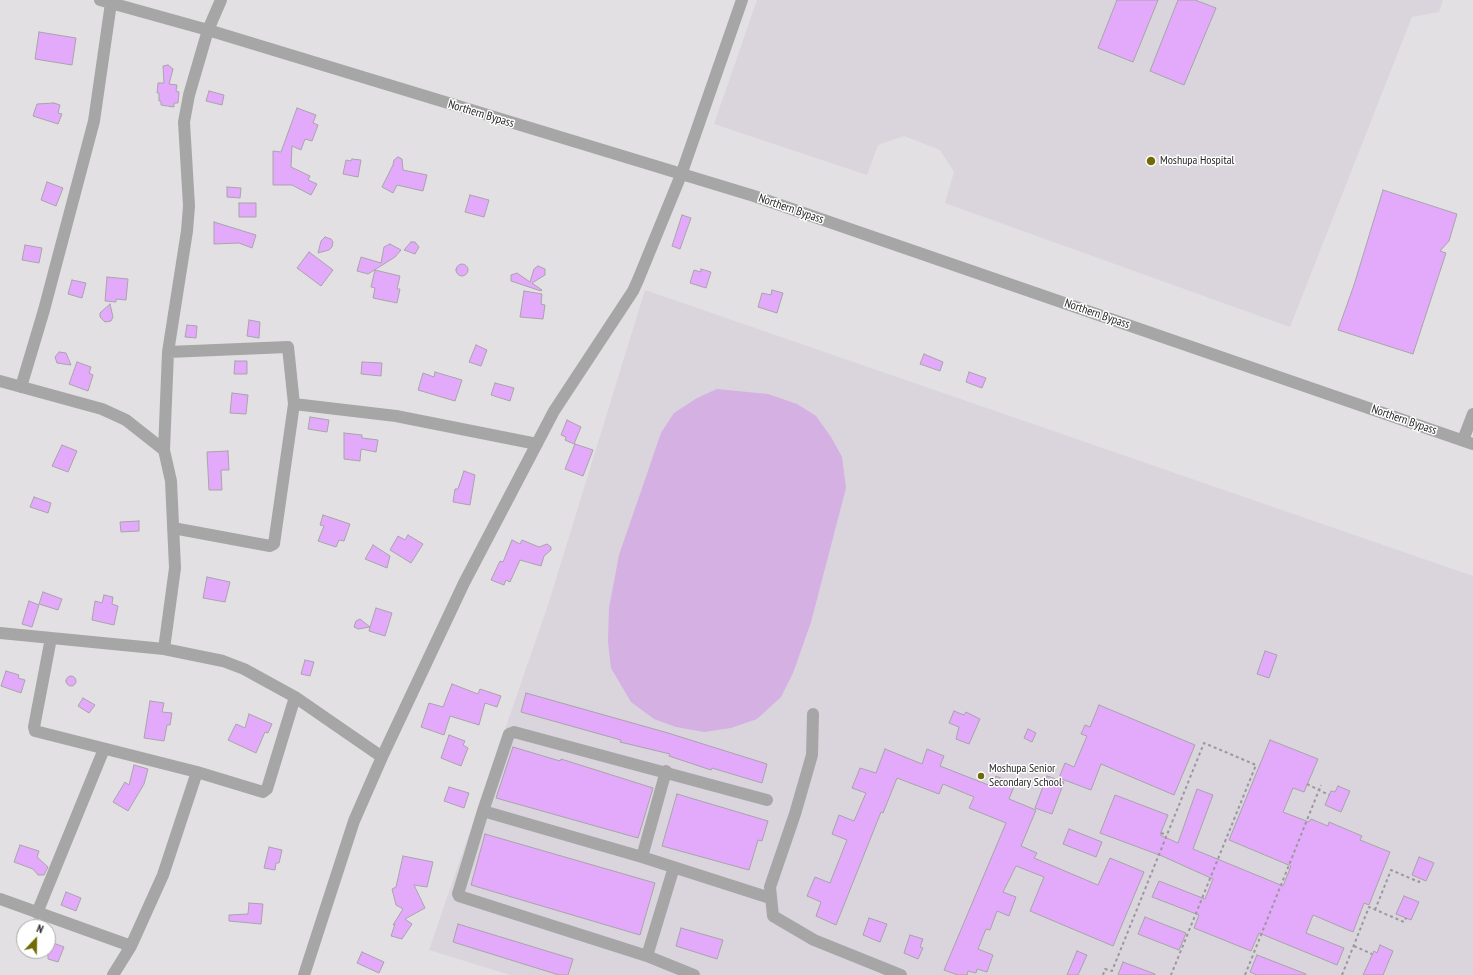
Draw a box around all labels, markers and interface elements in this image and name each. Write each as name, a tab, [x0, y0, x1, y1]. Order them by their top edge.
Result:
street label: Northern Bypass	[446, 97, 516, 131]
place label: Moshupa Hospital	[1160, 154, 1234, 168]
marker: Moshupa Hospital	[1145, 155, 1157, 167]
street label: Northern Bypass	[756, 191, 826, 227]
street label: Northern Bypass	[1062, 296, 1132, 332]
street label: Northern Bypass	[1369, 402, 1439, 438]
place label: Moshupa Senior Secondary School	[989, 762, 1062, 790]
marker: Moshupa Senior Secondary School	[976, 771, 986, 781]
north arrow	[16, 919, 56, 959]
text: N	[35, 921, 45, 936]

